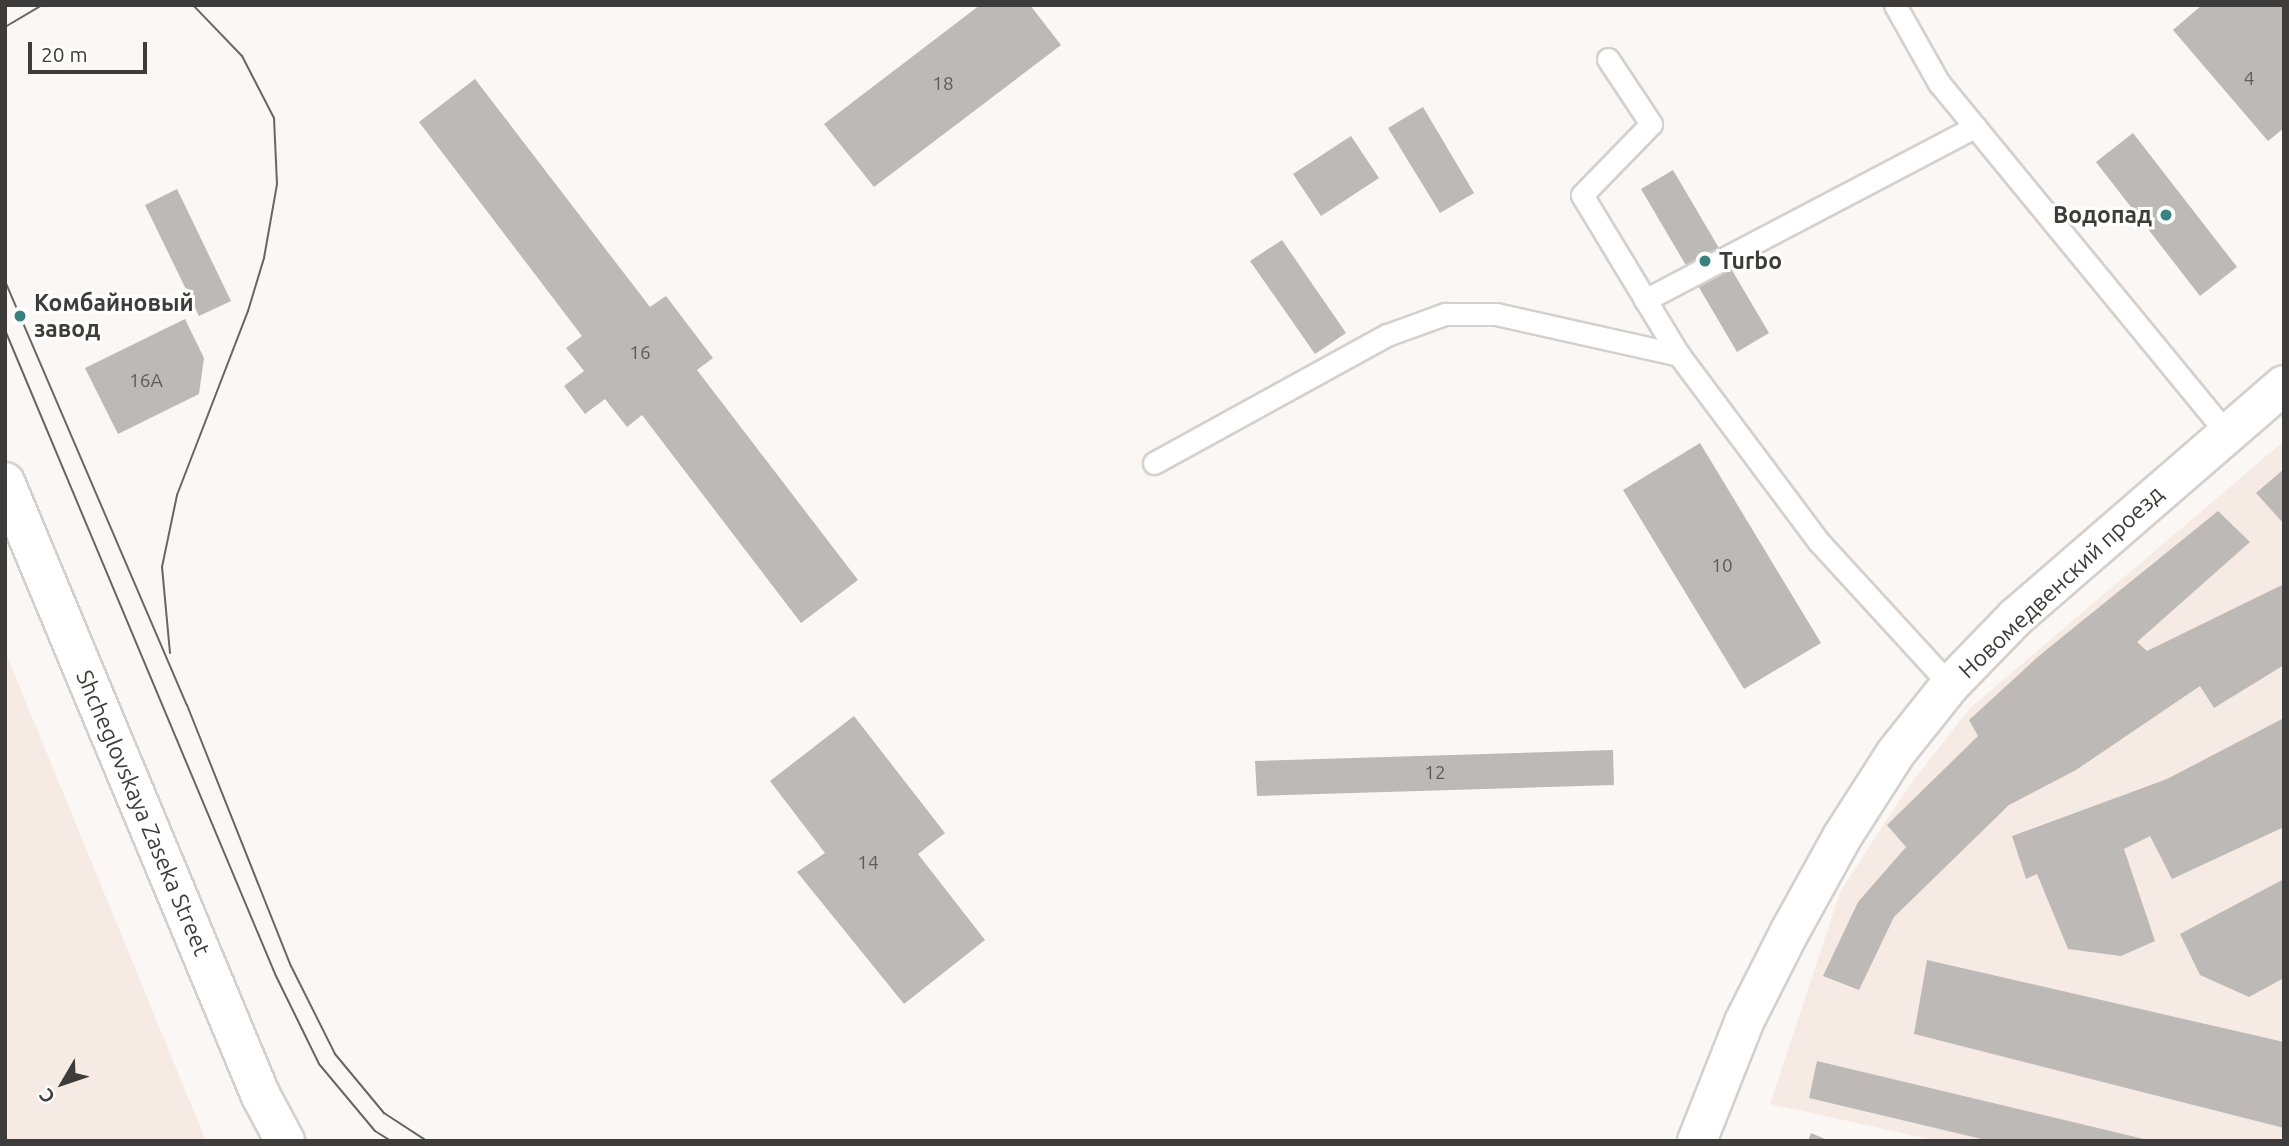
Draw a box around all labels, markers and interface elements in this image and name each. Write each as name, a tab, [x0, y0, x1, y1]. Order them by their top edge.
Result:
scale bar	[32, 28, 150, 72]
text: 20 m	[41, 42, 88, 66]
house number: 4	[2244, 68, 2254, 90]
house number: 18	[932, 73, 954, 95]
place label: Водопад	[2053, 201, 2152, 229]
marker: Водопад	[2158, 207, 2174, 223]
place label: Turbo	[1719, 247, 1782, 275]
marker: Turbo	[1697, 253, 1713, 269]
place label: Комбайновый завод	[34, 289, 194, 343]
marker: Комбайновый завод	[12, 308, 28, 324]
house number: 16	[629, 342, 651, 364]
house number: 16А	[129, 370, 163, 392]
street label: Новомедвенский проезд	[1953, 480, 2169, 684]
house number: 10	[1711, 555, 1733, 577]
street label: Shcheglovskaya Zaseka Street	[70, 666, 216, 960]
house number: 12	[1424, 762, 1446, 784]
house number: 14	[857, 852, 879, 874]
north arrow	[28, 1048, 98, 1118]
text: С	[34, 1085, 59, 1108]

